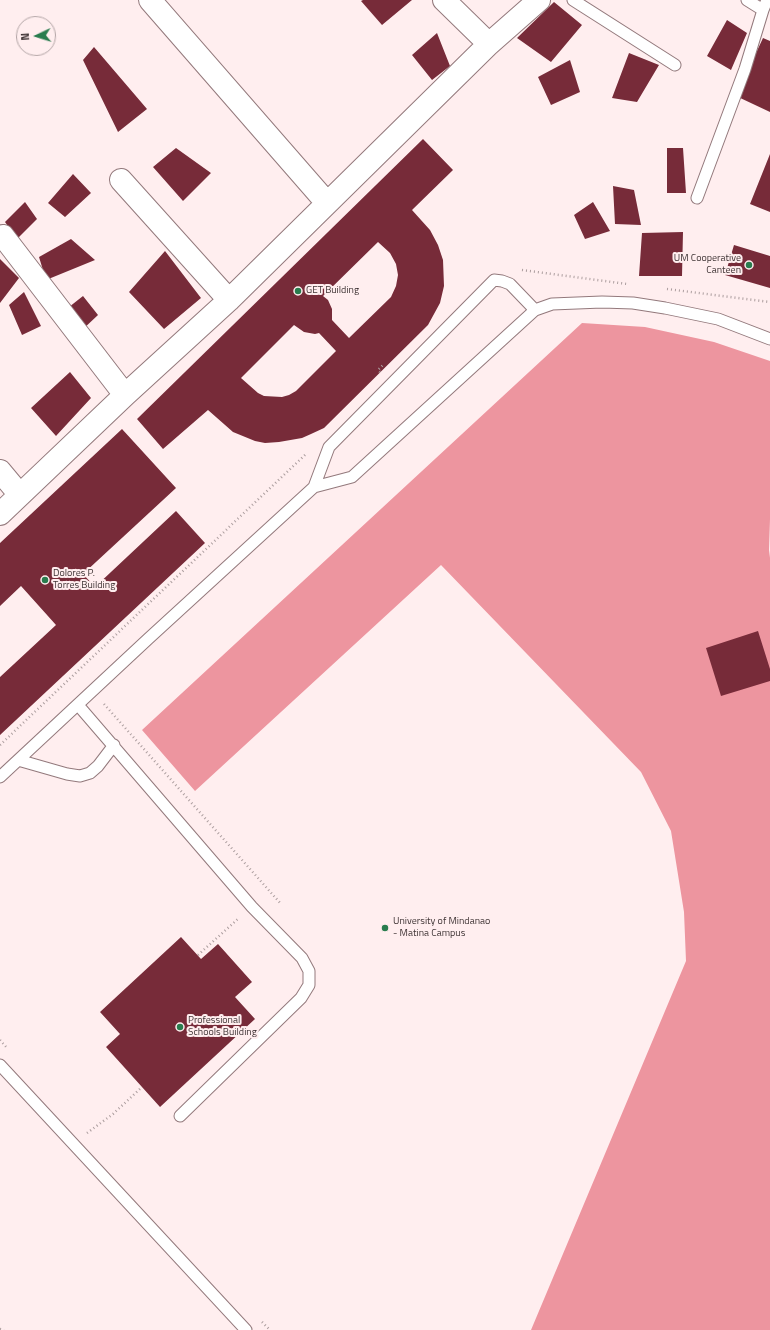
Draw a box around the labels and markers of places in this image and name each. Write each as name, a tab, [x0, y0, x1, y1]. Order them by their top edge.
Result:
place label: UM Cooperative Canteen	[674, 253, 741, 276]
marker: UM Cooperative Canteen	[744, 260, 754, 270]
place label: GET Building	[306, 285, 359, 297]
marker: GET Building	[293, 286, 303, 296]
place label: Dolores P. Torres Building	[53, 568, 115, 592]
marker: Dolores P. Torres Building	[40, 575, 50, 585]
place label: University of Mindanao - Matina Campus	[393, 916, 490, 940]
marker: University of Mindanao - Matina Campus	[380, 923, 390, 933]
place label: Professional Schools Building	[188, 1015, 257, 1038]
marker: Professional Schools Building	[175, 1022, 185, 1032]

